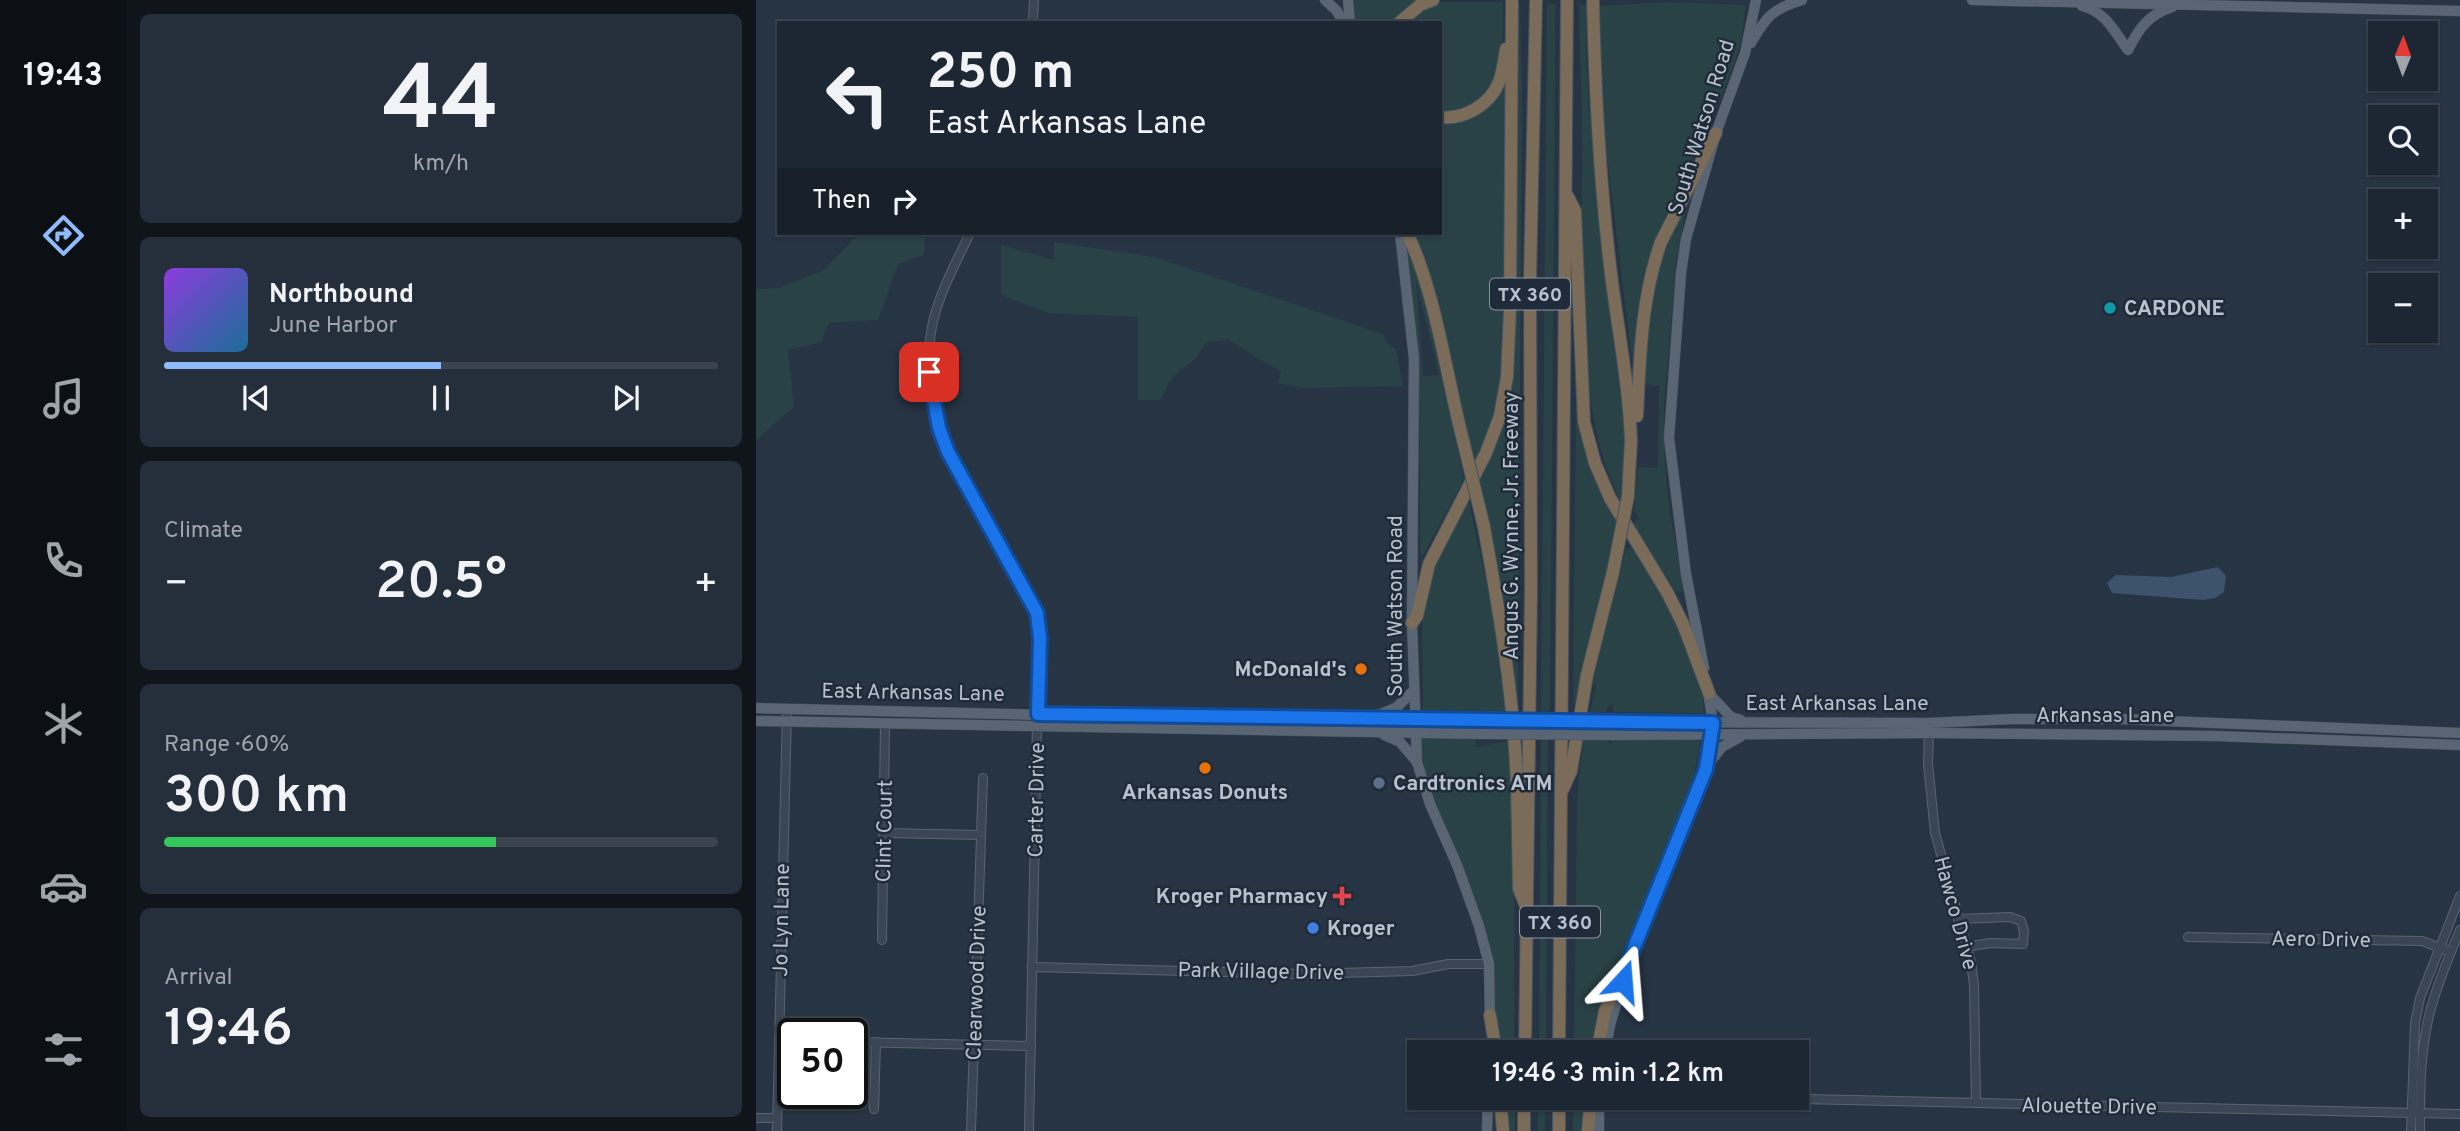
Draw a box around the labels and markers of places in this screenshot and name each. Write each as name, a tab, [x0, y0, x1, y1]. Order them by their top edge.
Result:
place label: CARDONE	[2124, 296, 2225, 323]
marker: CARDONE	[2102, 300, 2118, 316]
pin	[899, 342, 959, 402]
place label: McDonald's	[1234, 657, 1347, 684]
marker: McDonald's	[1353, 661, 1369, 677]
marker: Arkansas Donuts	[1197, 760, 1213, 776]
place label: Cardtronics ATM	[1393, 771, 1553, 798]
marker: Cardtronics ATM	[1371, 775, 1387, 791]
place label: Arkansas Donuts	[1122, 780, 1288, 807]
place label: Kroger Pharmacy	[1156, 884, 1328, 911]
marker: Kroger Pharmacy	[1334, 888, 1350, 904]
place label: Kroger	[1327, 916, 1395, 943]
marker: Kroger	[1305, 920, 1321, 936]

